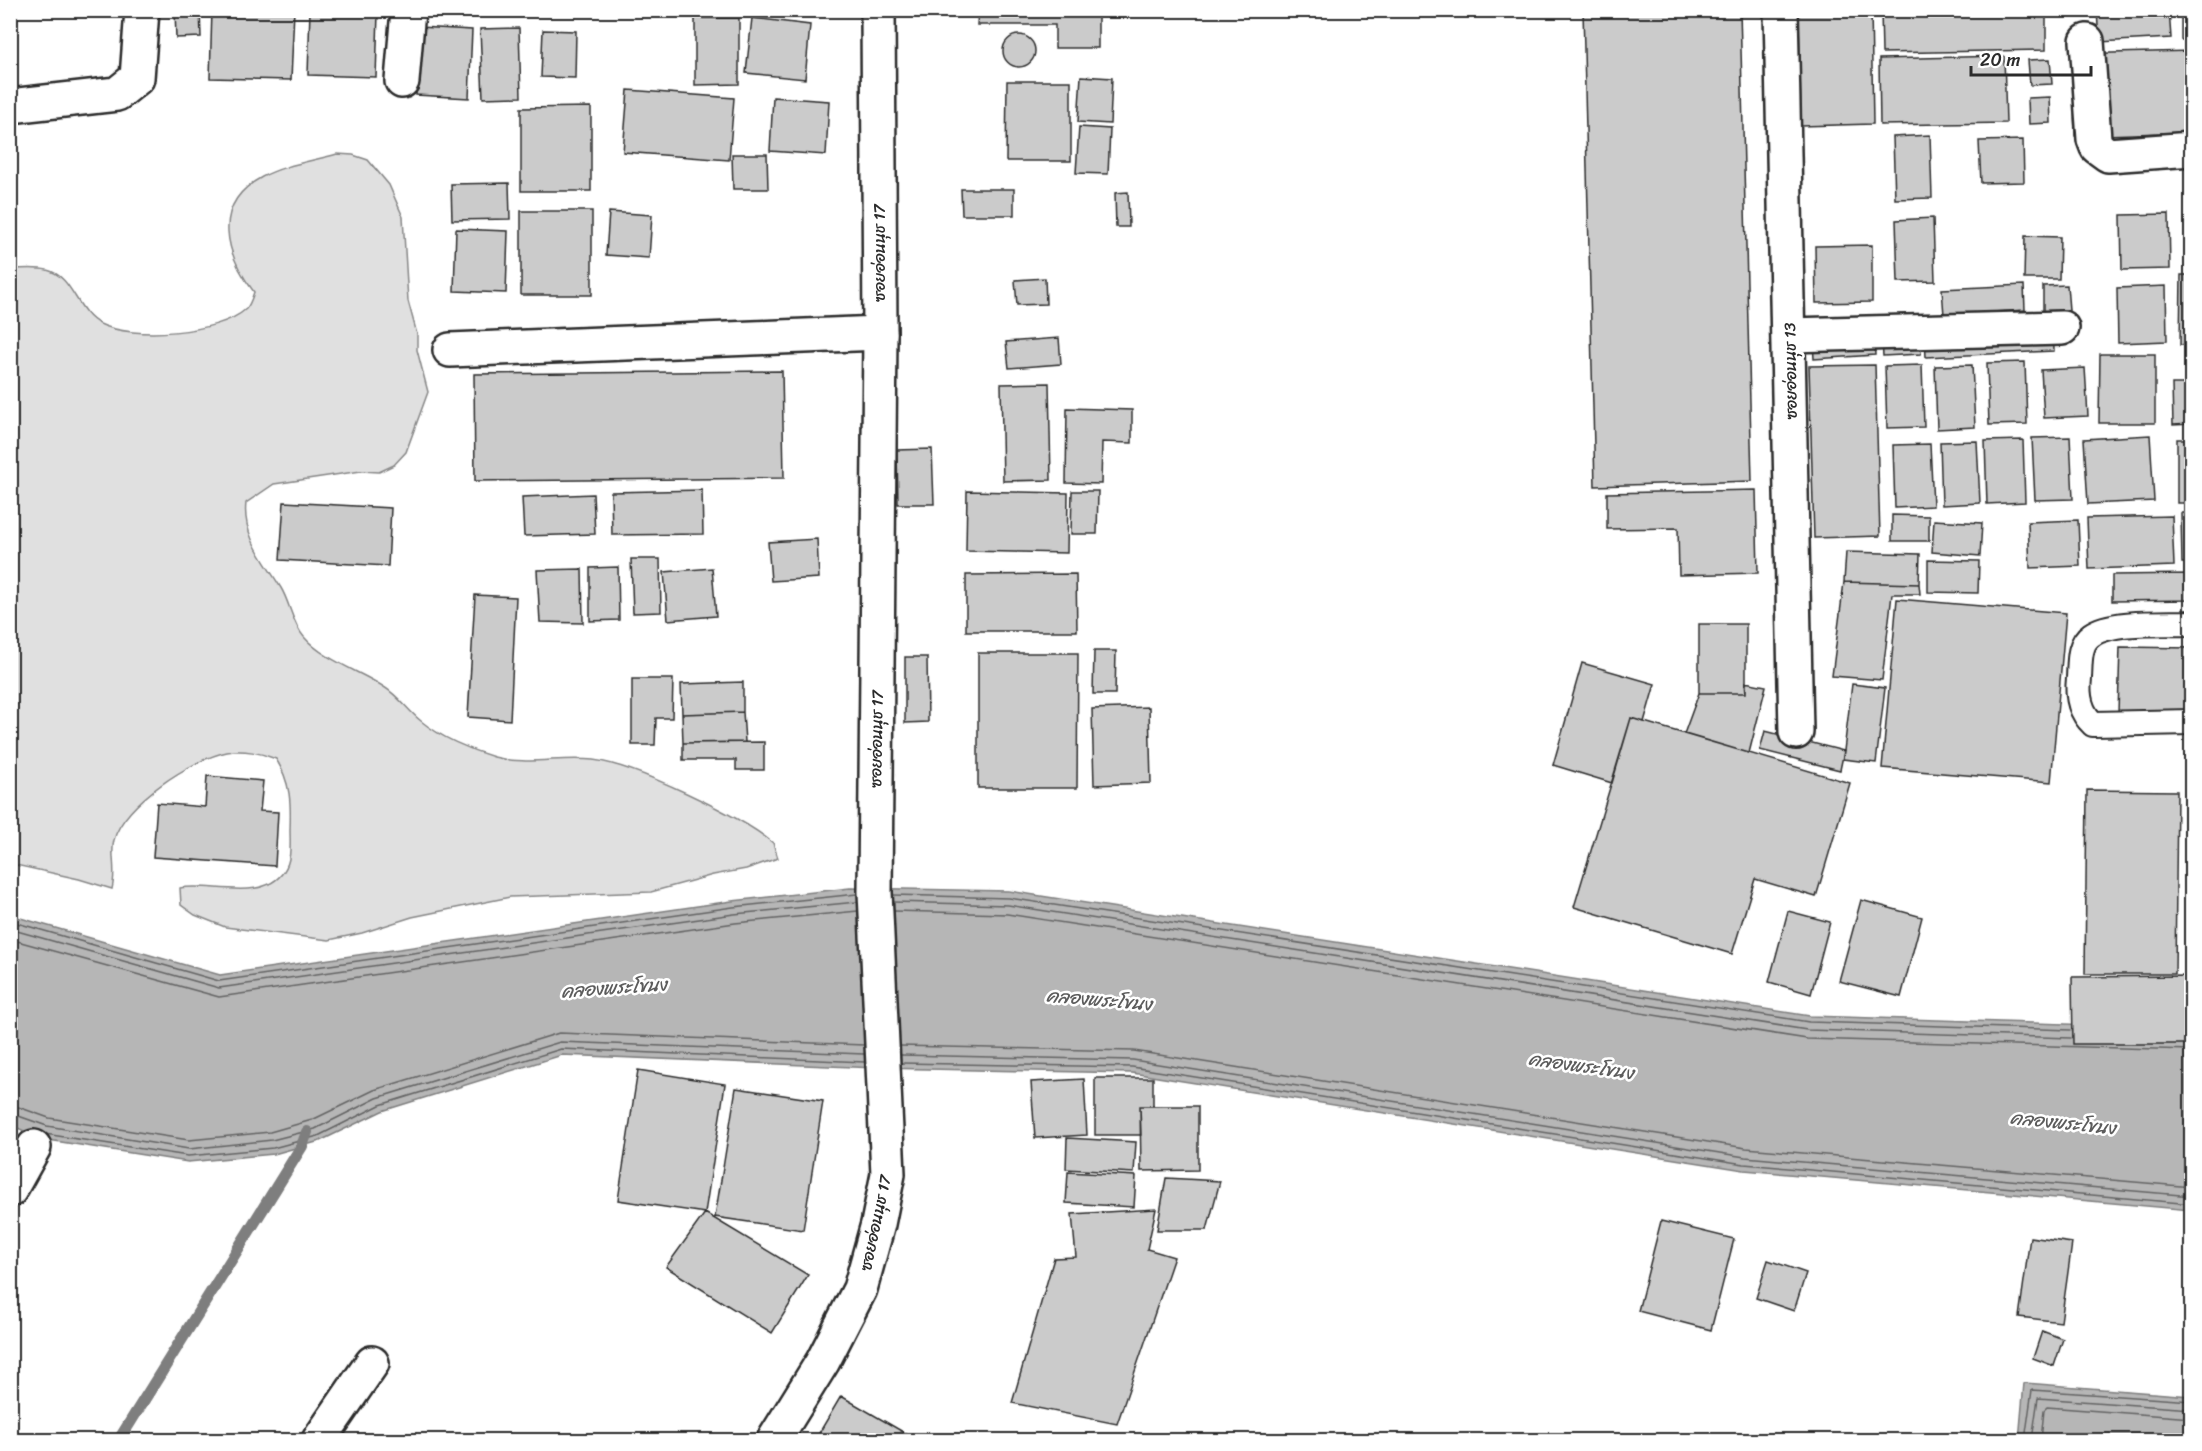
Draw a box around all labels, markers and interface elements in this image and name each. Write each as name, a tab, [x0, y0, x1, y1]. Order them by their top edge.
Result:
scale bar	[1971, 39, 2091, 77]
text: 20 m	[1980, 44, 2020, 76]
street label: ซอยอ่อนนุช 17	[865, 203, 894, 302]
street label: ซอยอ่อนนุช 13	[1775, 322, 1806, 420]
street label: ซอยอ่อนนุช 17	[861, 689, 892, 788]
water label: คลองพระโขนง	[560, 968, 670, 1008]
water label: คลองพระโขนง	[1045, 979, 1156, 1021]
water label: คลองพระโขนง	[1526, 1043, 1638, 1090]
water label: คลองพระโขนง	[2009, 1102, 2120, 1145]
street label: ซอยอ่อนนุช 17	[851, 1172, 900, 1274]

